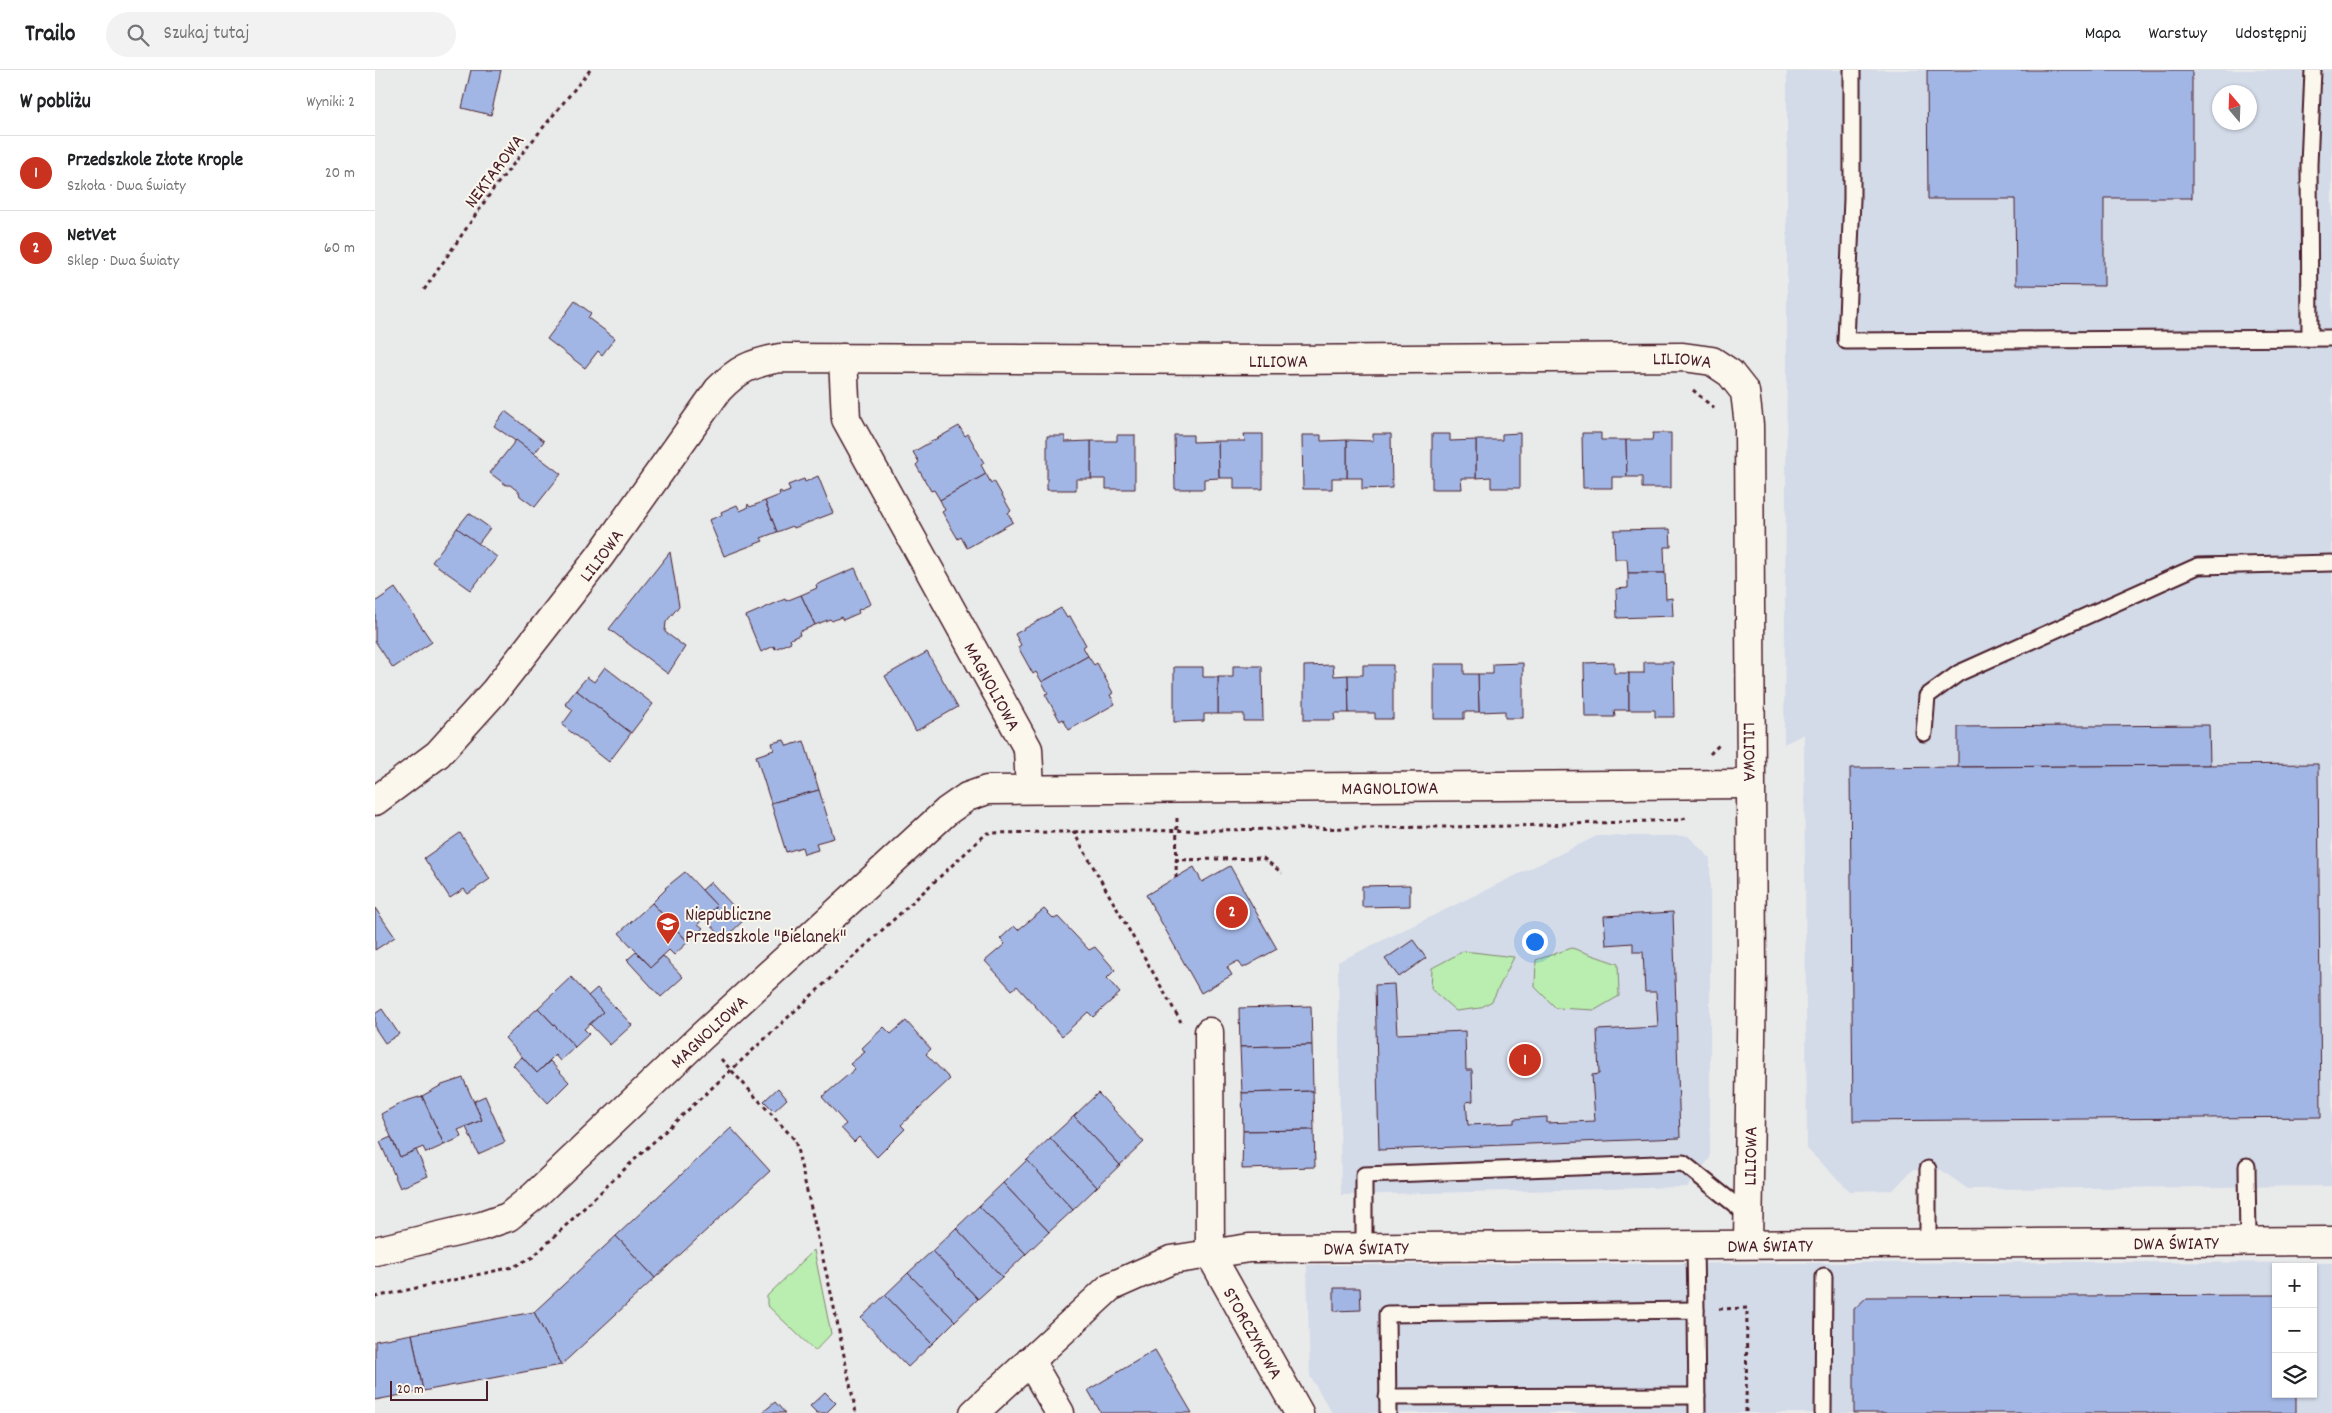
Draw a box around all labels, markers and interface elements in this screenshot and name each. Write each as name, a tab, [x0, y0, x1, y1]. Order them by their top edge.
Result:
search box	[106, 12, 456, 57]
text: Trailo	[25, 18, 76, 52]
icon: search	[124, 21, 152, 49]
text: Szukaj tutaj	[164, 21, 249, 48]
text: Mapa	[2085, 22, 2121, 47]
text: Warstwy	[2149, 22, 2207, 47]
text: Udostępnij	[2235, 22, 2307, 47]
north arrow	[2212, 85, 2257, 130]
text: W pobliżu	[20, 88, 91, 118]
text: Wyniki: 2	[306, 91, 355, 114]
street label: NEKTAROWA	[459, 130, 533, 215]
text: Przedszkole Złote Krople	[67, 148, 243, 175]
text: 1	[34, 162, 38, 185]
text: 20 m	[325, 162, 355, 185]
text: Szkoła · Dwa Światy	[67, 175, 186, 198]
text: NetVet	[67, 223, 116, 250]
text: 2	[33, 237, 40, 260]
text: 60 m	[324, 237, 355, 260]
text: Sklep · Dwa Światy	[67, 250, 179, 273]
street label: LILIOWA	[1653, 347, 1713, 378]
street label: LILIOWA	[1249, 350, 1308, 377]
street label: LILIOWA	[575, 525, 632, 589]
street label: MAGNOLIOWA	[955, 639, 1026, 737]
street label: LILIOWA	[1734, 722, 1761, 782]
street label: MAGNOLIOWA	[1341, 776, 1439, 804]
pin: 2	[1216, 893, 1248, 931]
place label: Niepubliczne Przedszkole "Bielanek"	[685, 903, 847, 952]
school or university icon: Niepubliczne Przedszkole "Bielanek"	[655, 911, 681, 945]
your location	[1522, 929, 1548, 955]
street label: MAGNOLIOWA	[666, 990, 755, 1076]
pin: 1	[1509, 1041, 1541, 1079]
street label: LILIOWA	[1738, 1126, 1767, 1186]
street label: DWA ŚWIATY	[2133, 1232, 2220, 1259]
street label: DWA ŚWIATY	[1727, 1234, 1814, 1262]
street label: DWA ŚWIATY	[1323, 1237, 1410, 1265]
map controls	[2272, 1263, 2317, 1398]
button: +	[2272, 1263, 2317, 1308]
street label: STORCZYKOWA	[1214, 1283, 1288, 1385]
button: −	[2272, 1308, 2317, 1353]
button: layers	[2272, 1353, 2317, 1398]
scale bar	[390, 1378, 487, 1401]
text: 20 m	[397, 1380, 424, 1400]

